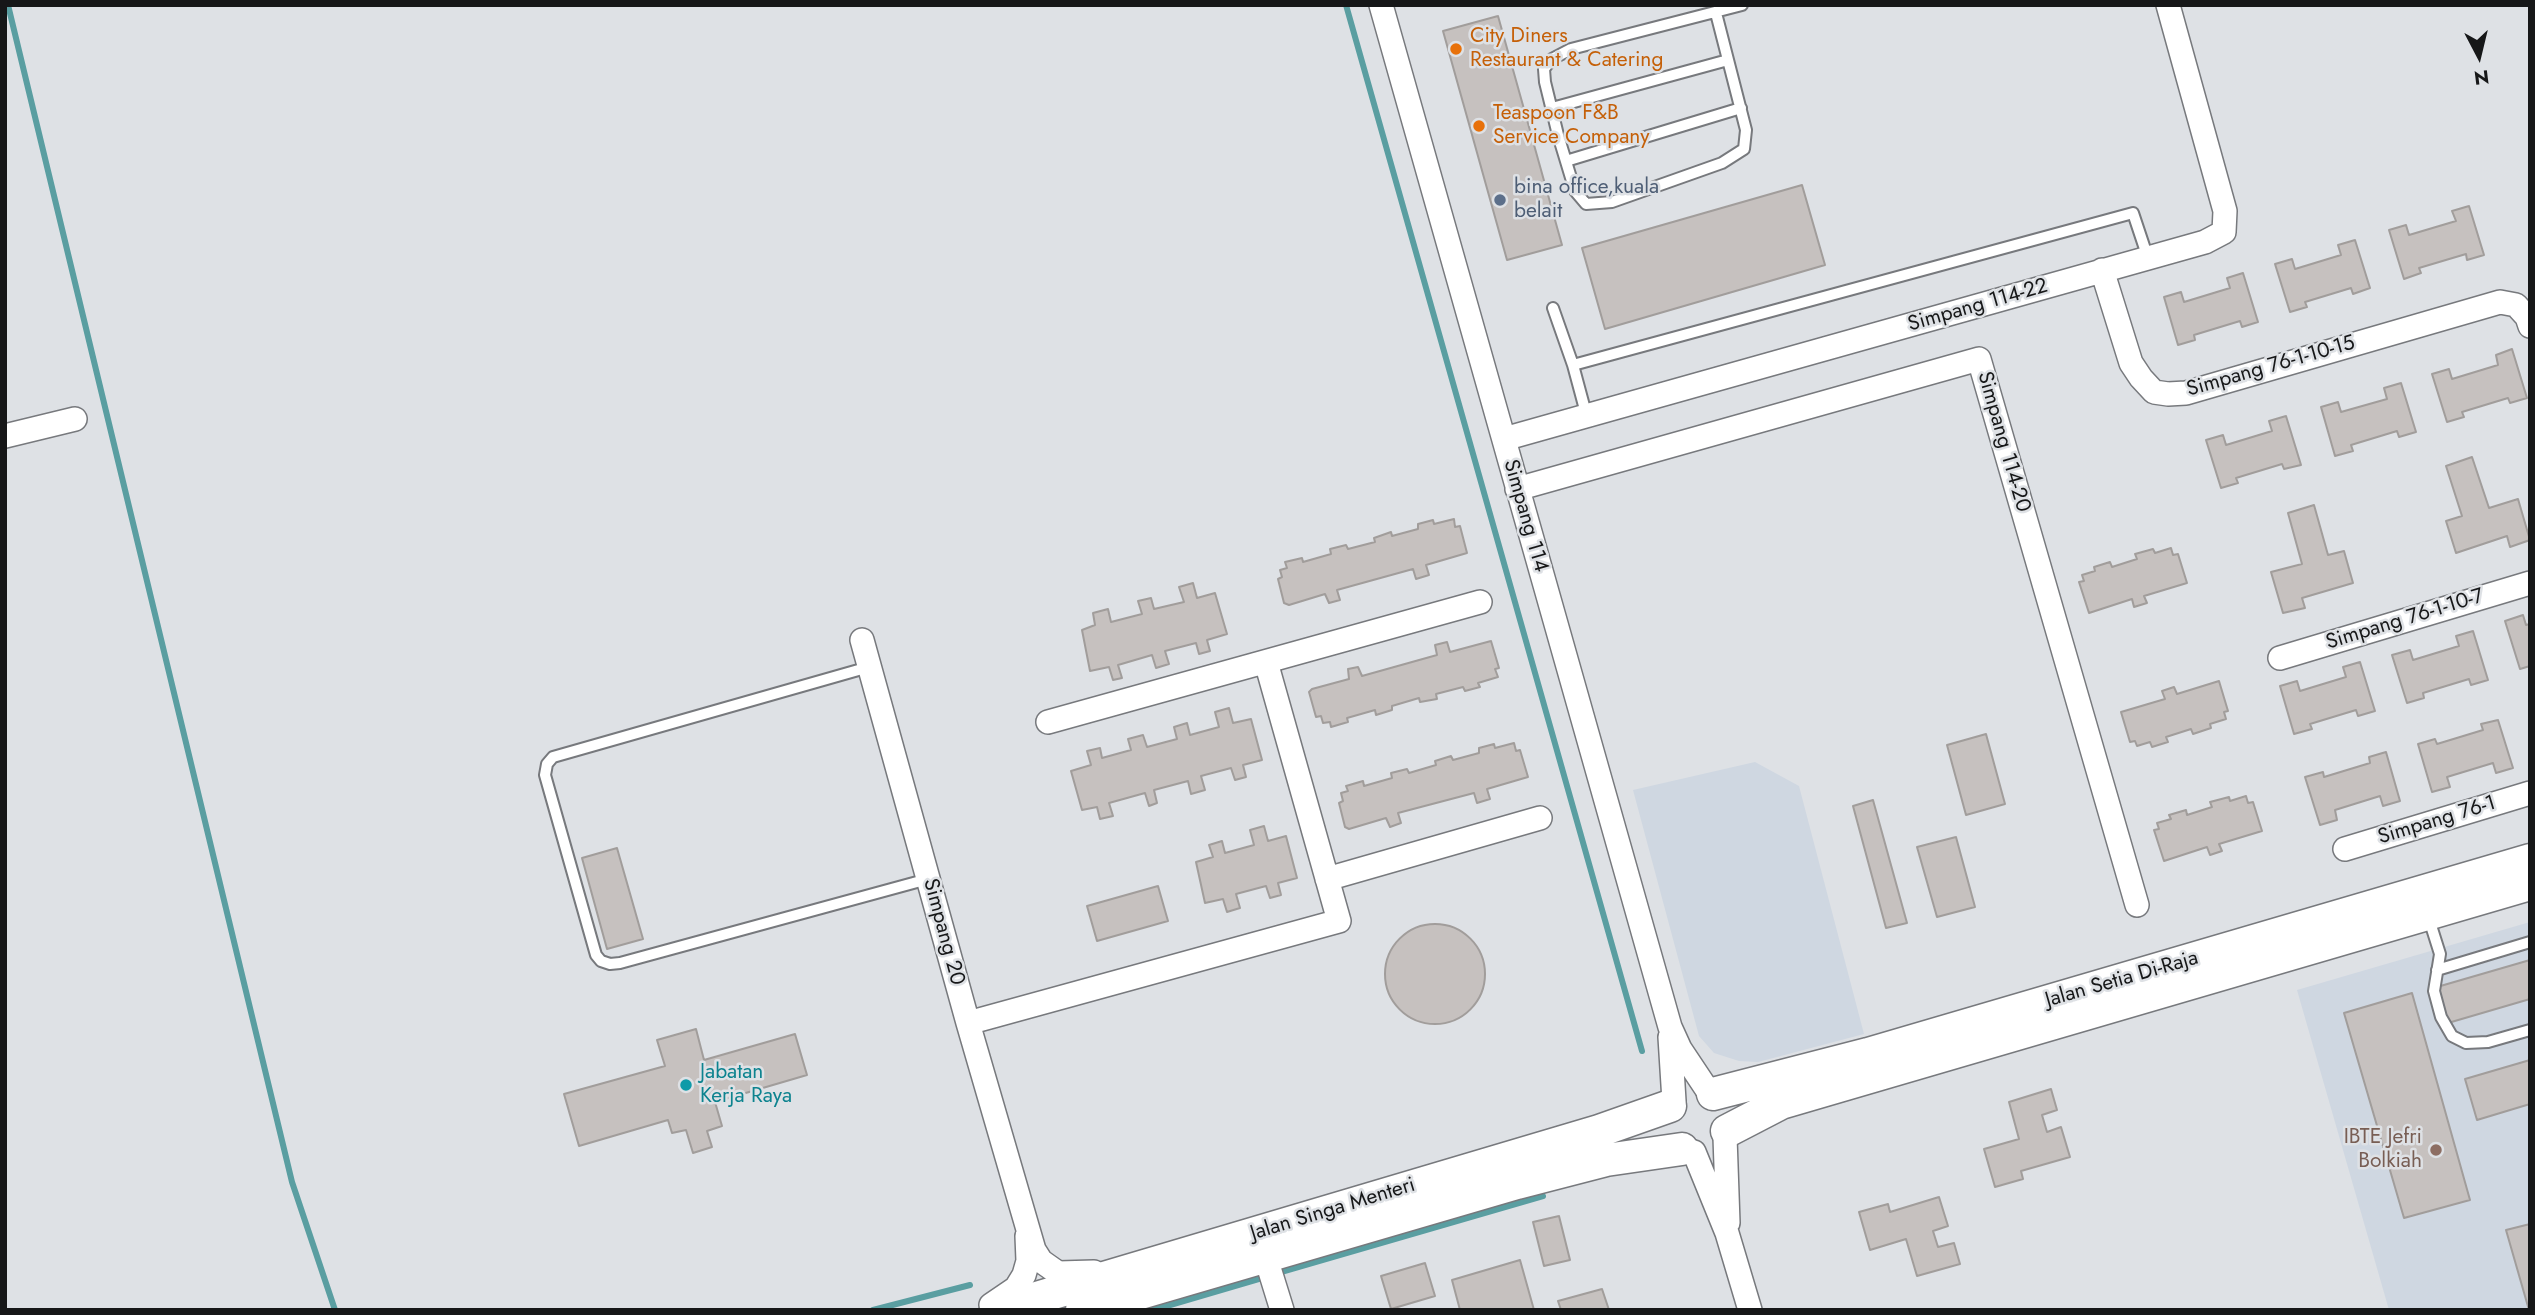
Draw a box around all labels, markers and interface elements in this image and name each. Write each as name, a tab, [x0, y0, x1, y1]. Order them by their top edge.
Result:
north arrow	[2444, 21, 2514, 91]
place label: City Diners Restaurant & Catering	[1470, 24, 1663, 74]
marker: City Diners Restaurant & Catering	[1448, 41, 1464, 57]
text: N	[2472, 63, 2491, 92]
place label: Teaspoon F&B Service Company	[1493, 101, 1649, 151]
marker: Teaspoon F&B Service Company	[1471, 118, 1487, 134]
place label: bina office,kuala belait	[1514, 175, 1659, 225]
marker: bina office,kuala belait	[1492, 192, 1508, 208]
street label: Simpang 114-22	[1905, 274, 2051, 338]
street label: Simpang 76-1-10-15	[2184, 331, 2358, 403]
street label: Simpang 114-20	[1971, 369, 2035, 515]
street label: Simpang 114	[1497, 457, 1553, 575]
street label: Simpang 76-1-10-7	[2323, 584, 2487, 656]
street label: Simpang 76-1	[2375, 791, 2499, 851]
street label: Simpang 20	[917, 876, 969, 988]
street label: Jalan Setia Di-Raja	[2043, 946, 2201, 1014]
place label: Jabatan Kerja Raya	[700, 1060, 792, 1110]
marker: Jabatan Kerja Raya	[678, 1077, 694, 1093]
place label: IBTE Jefri Bolkiah	[2344, 1125, 2422, 1175]
marker: IBTE Jefri Bolkiah	[2428, 1142, 2444, 1158]
street label: Jalan Singa Menteri	[1247, 1173, 1419, 1247]

